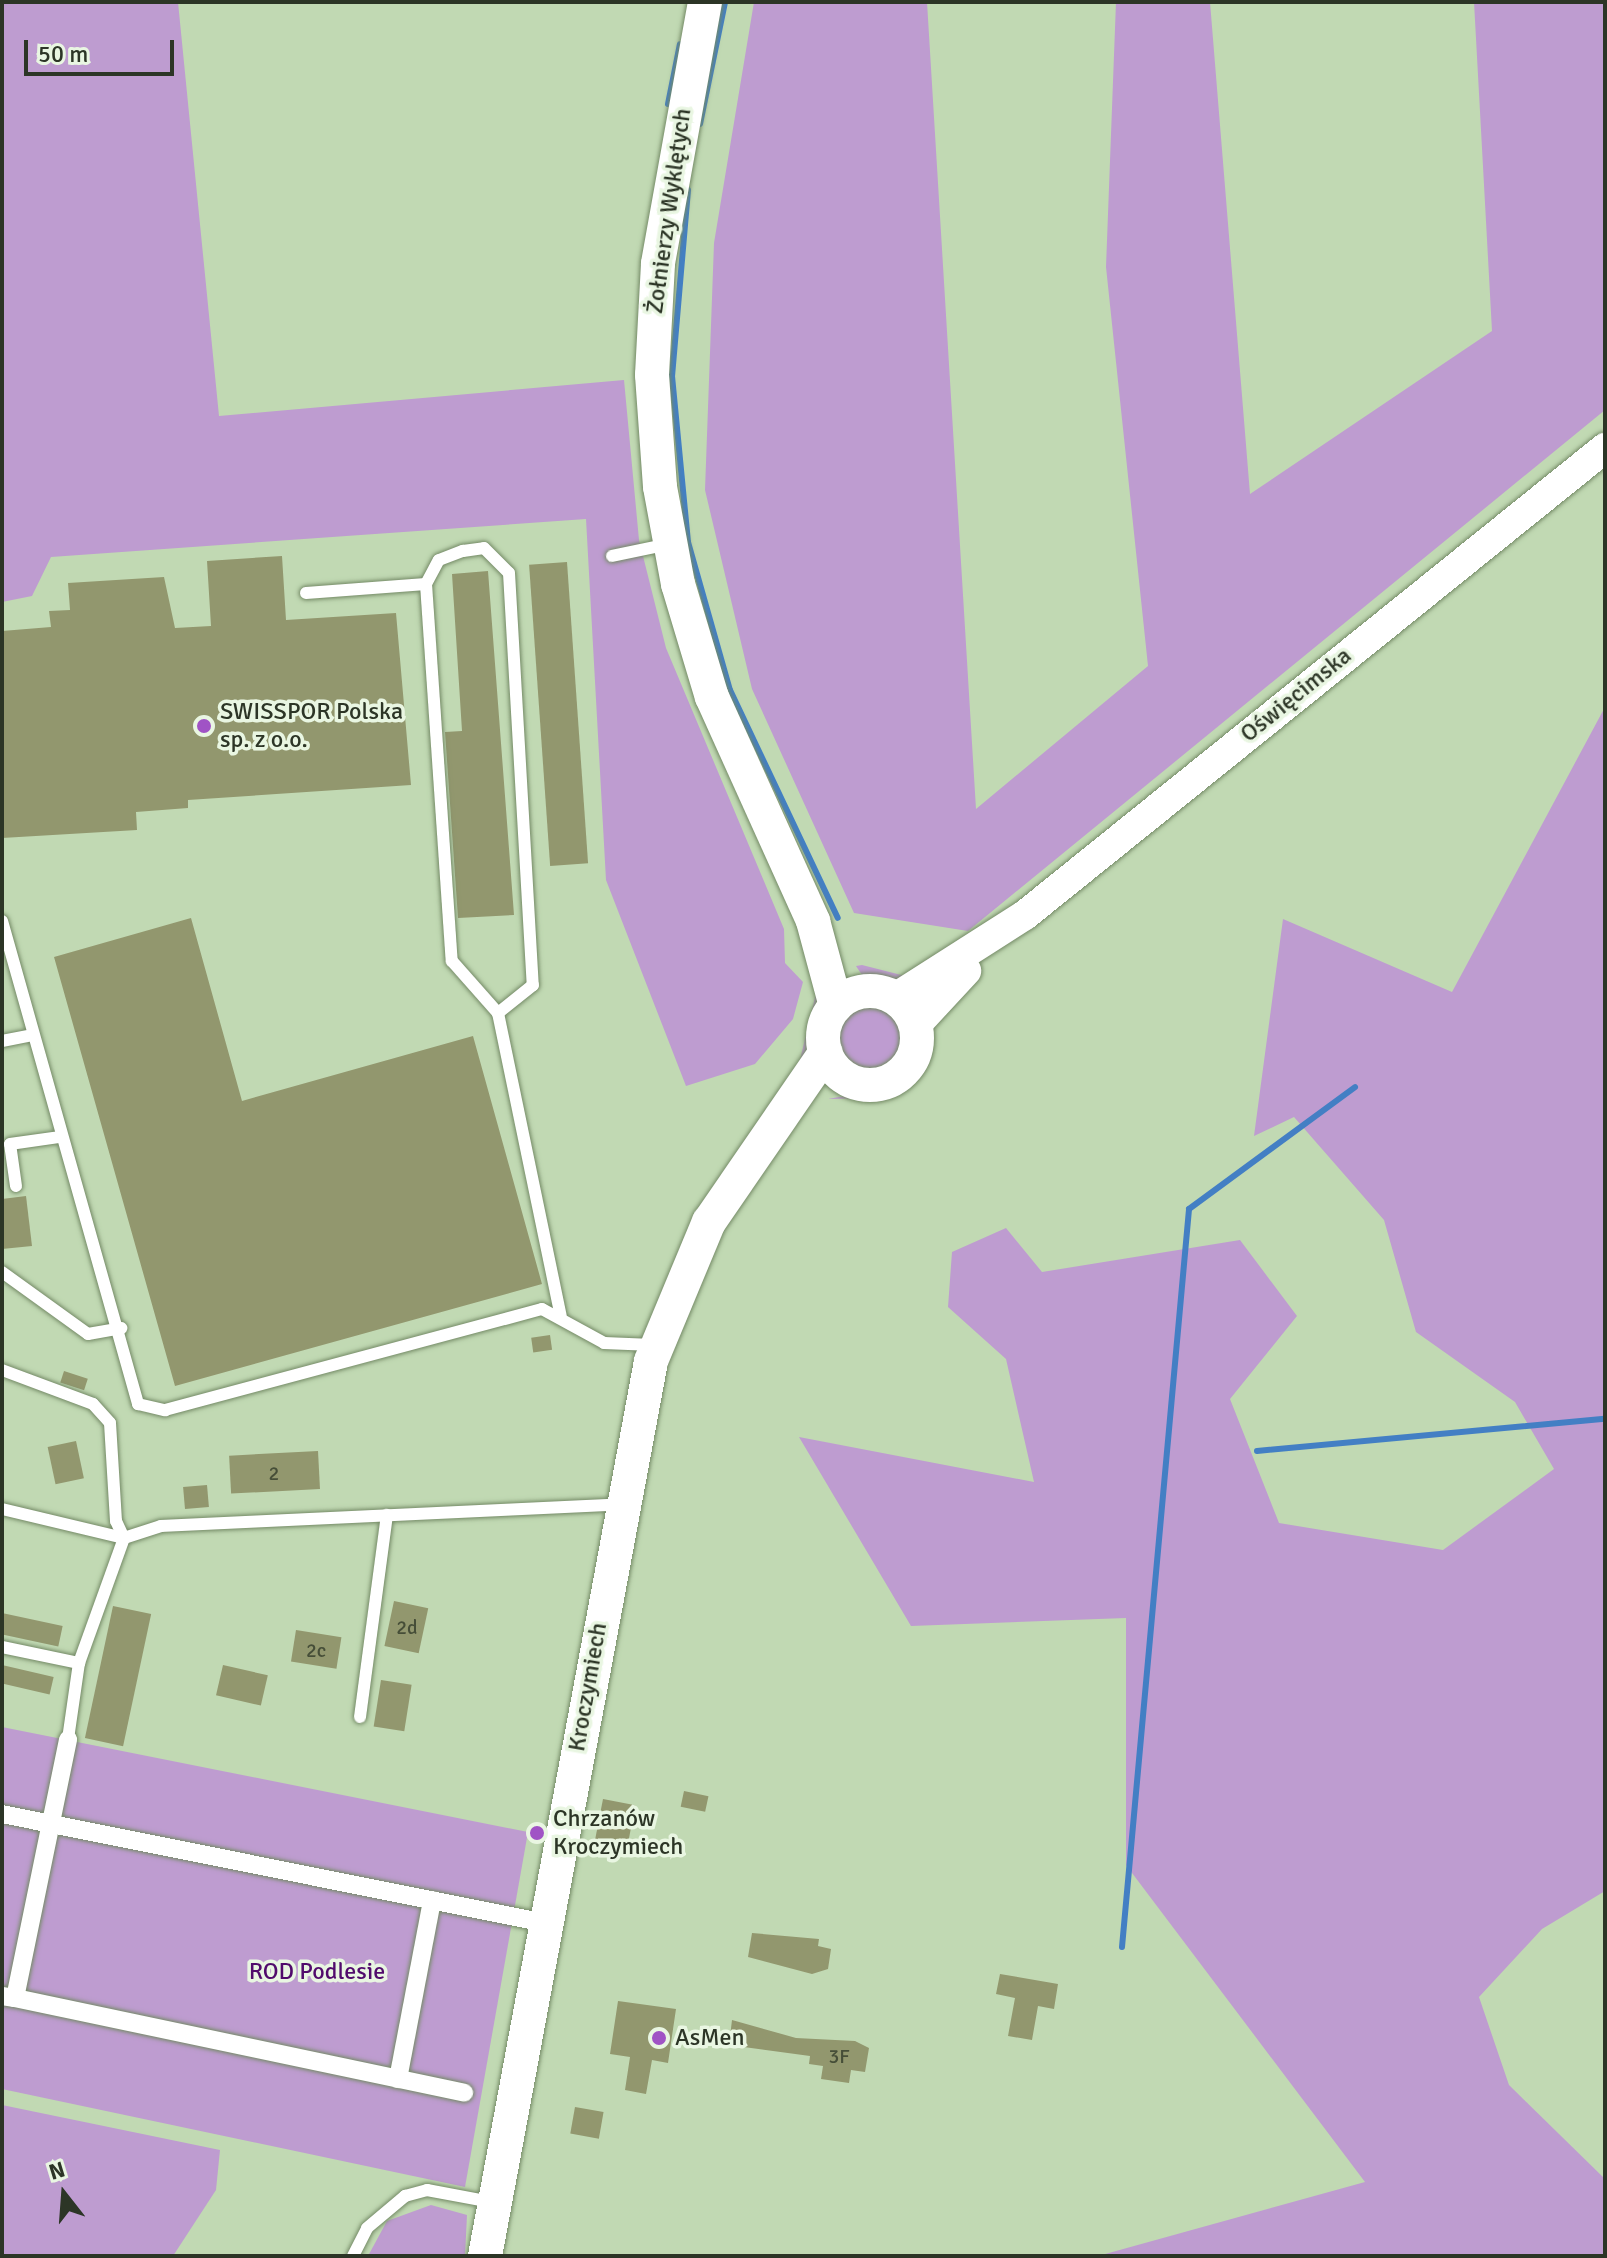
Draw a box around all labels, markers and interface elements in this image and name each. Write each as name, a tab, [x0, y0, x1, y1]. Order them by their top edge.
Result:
scale bar	[28, 24, 178, 74]
text: 50 m	[38, 39, 88, 69]
street label: Żołnierzy Wyklętych	[640, 106, 698, 316]
street label: Oświęcimska	[1235, 642, 1357, 748]
place label: SWISSPOR Polska sp. z o.o.	[220, 698, 403, 754]
marker: SWISSPOR Polska sp. z o.o.	[195, 717, 213, 735]
house number: 2	[269, 1461, 279, 1485]
house number: 2d	[396, 1615, 418, 1639]
street label: Kroczymiech	[562, 1620, 614, 1754]
house number: 2c	[306, 1638, 326, 1662]
place label: Chrzanów Kroczymiech	[553, 1805, 683, 1861]
marker: Chrzanów Kroczymiech	[528, 1824, 546, 1842]
park label: ROD Podlesie	[249, 1958, 385, 1986]
place label: AsMen	[675, 2024, 745, 2052]
marker: AsMen	[650, 2029, 668, 2047]
house number: 3F	[828, 2044, 850, 2068]
north arrow	[24, 2154, 104, 2234]
text: N	[46, 2155, 68, 2186]

